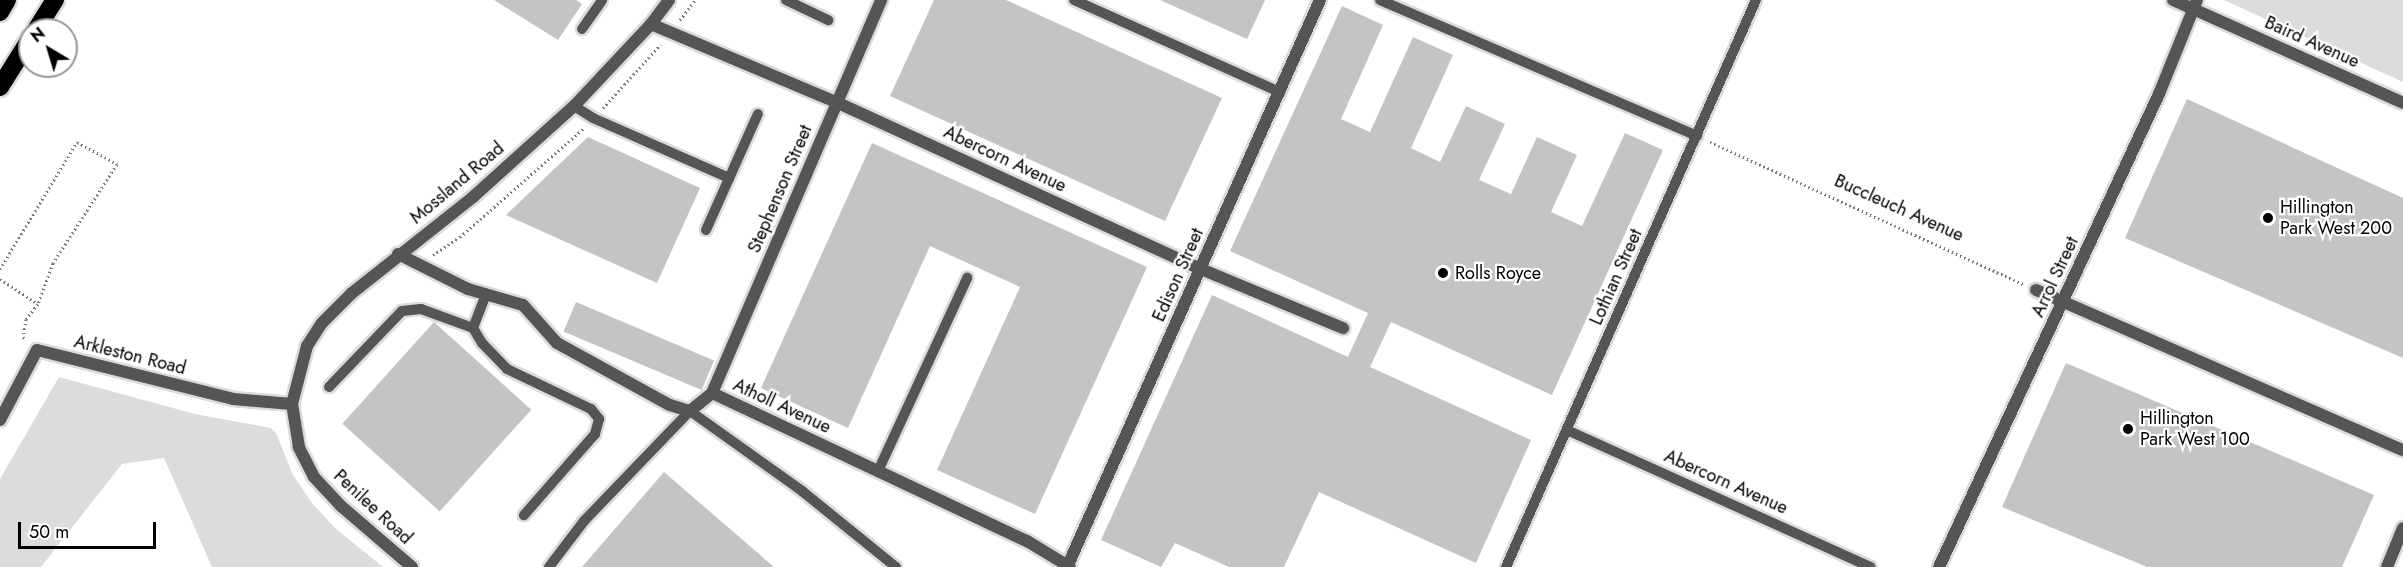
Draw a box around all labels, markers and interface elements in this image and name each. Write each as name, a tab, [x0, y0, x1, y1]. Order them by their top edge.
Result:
street label: Baird Avenue	[2261, 12, 2363, 72]
north arrow	[18, 18, 78, 78]
text: N	[26, 22, 50, 48]
street label: Abercorn Avenue	[940, 121, 1070, 197]
street label: Stephenson Street	[743, 122, 817, 256]
street label: Mossland Road	[406, 138, 508, 228]
street label: Buccleuch Avenue	[1831, 170, 1967, 246]
place label: Hillington Park West 200	[2280, 197, 2392, 240]
marker: Hillington Park West 200	[2261, 211, 2275, 225]
street label: Edison Street	[1148, 225, 1208, 325]
street label: Lothian Street	[1585, 226, 1647, 328]
street label: Arrol Street	[2027, 233, 2083, 321]
place label: Rolls Royce	[1455, 262, 1541, 284]
marker: Rolls Royce	[1436, 266, 1450, 280]
street label: Arkleston Road	[72, 331, 188, 379]
street label: Atholl Avenue	[730, 374, 834, 438]
place label: Hillington Park West 100	[2140, 408, 2250, 450]
marker: Hillington Park West 100	[2121, 422, 2135, 436]
street label: Abercorn Avenue	[1661, 445, 1791, 519]
street label: Penilee Road	[329, 465, 417, 549]
scale bar	[21, 510, 159, 548]
text: 50 m	[29, 519, 69, 545]

